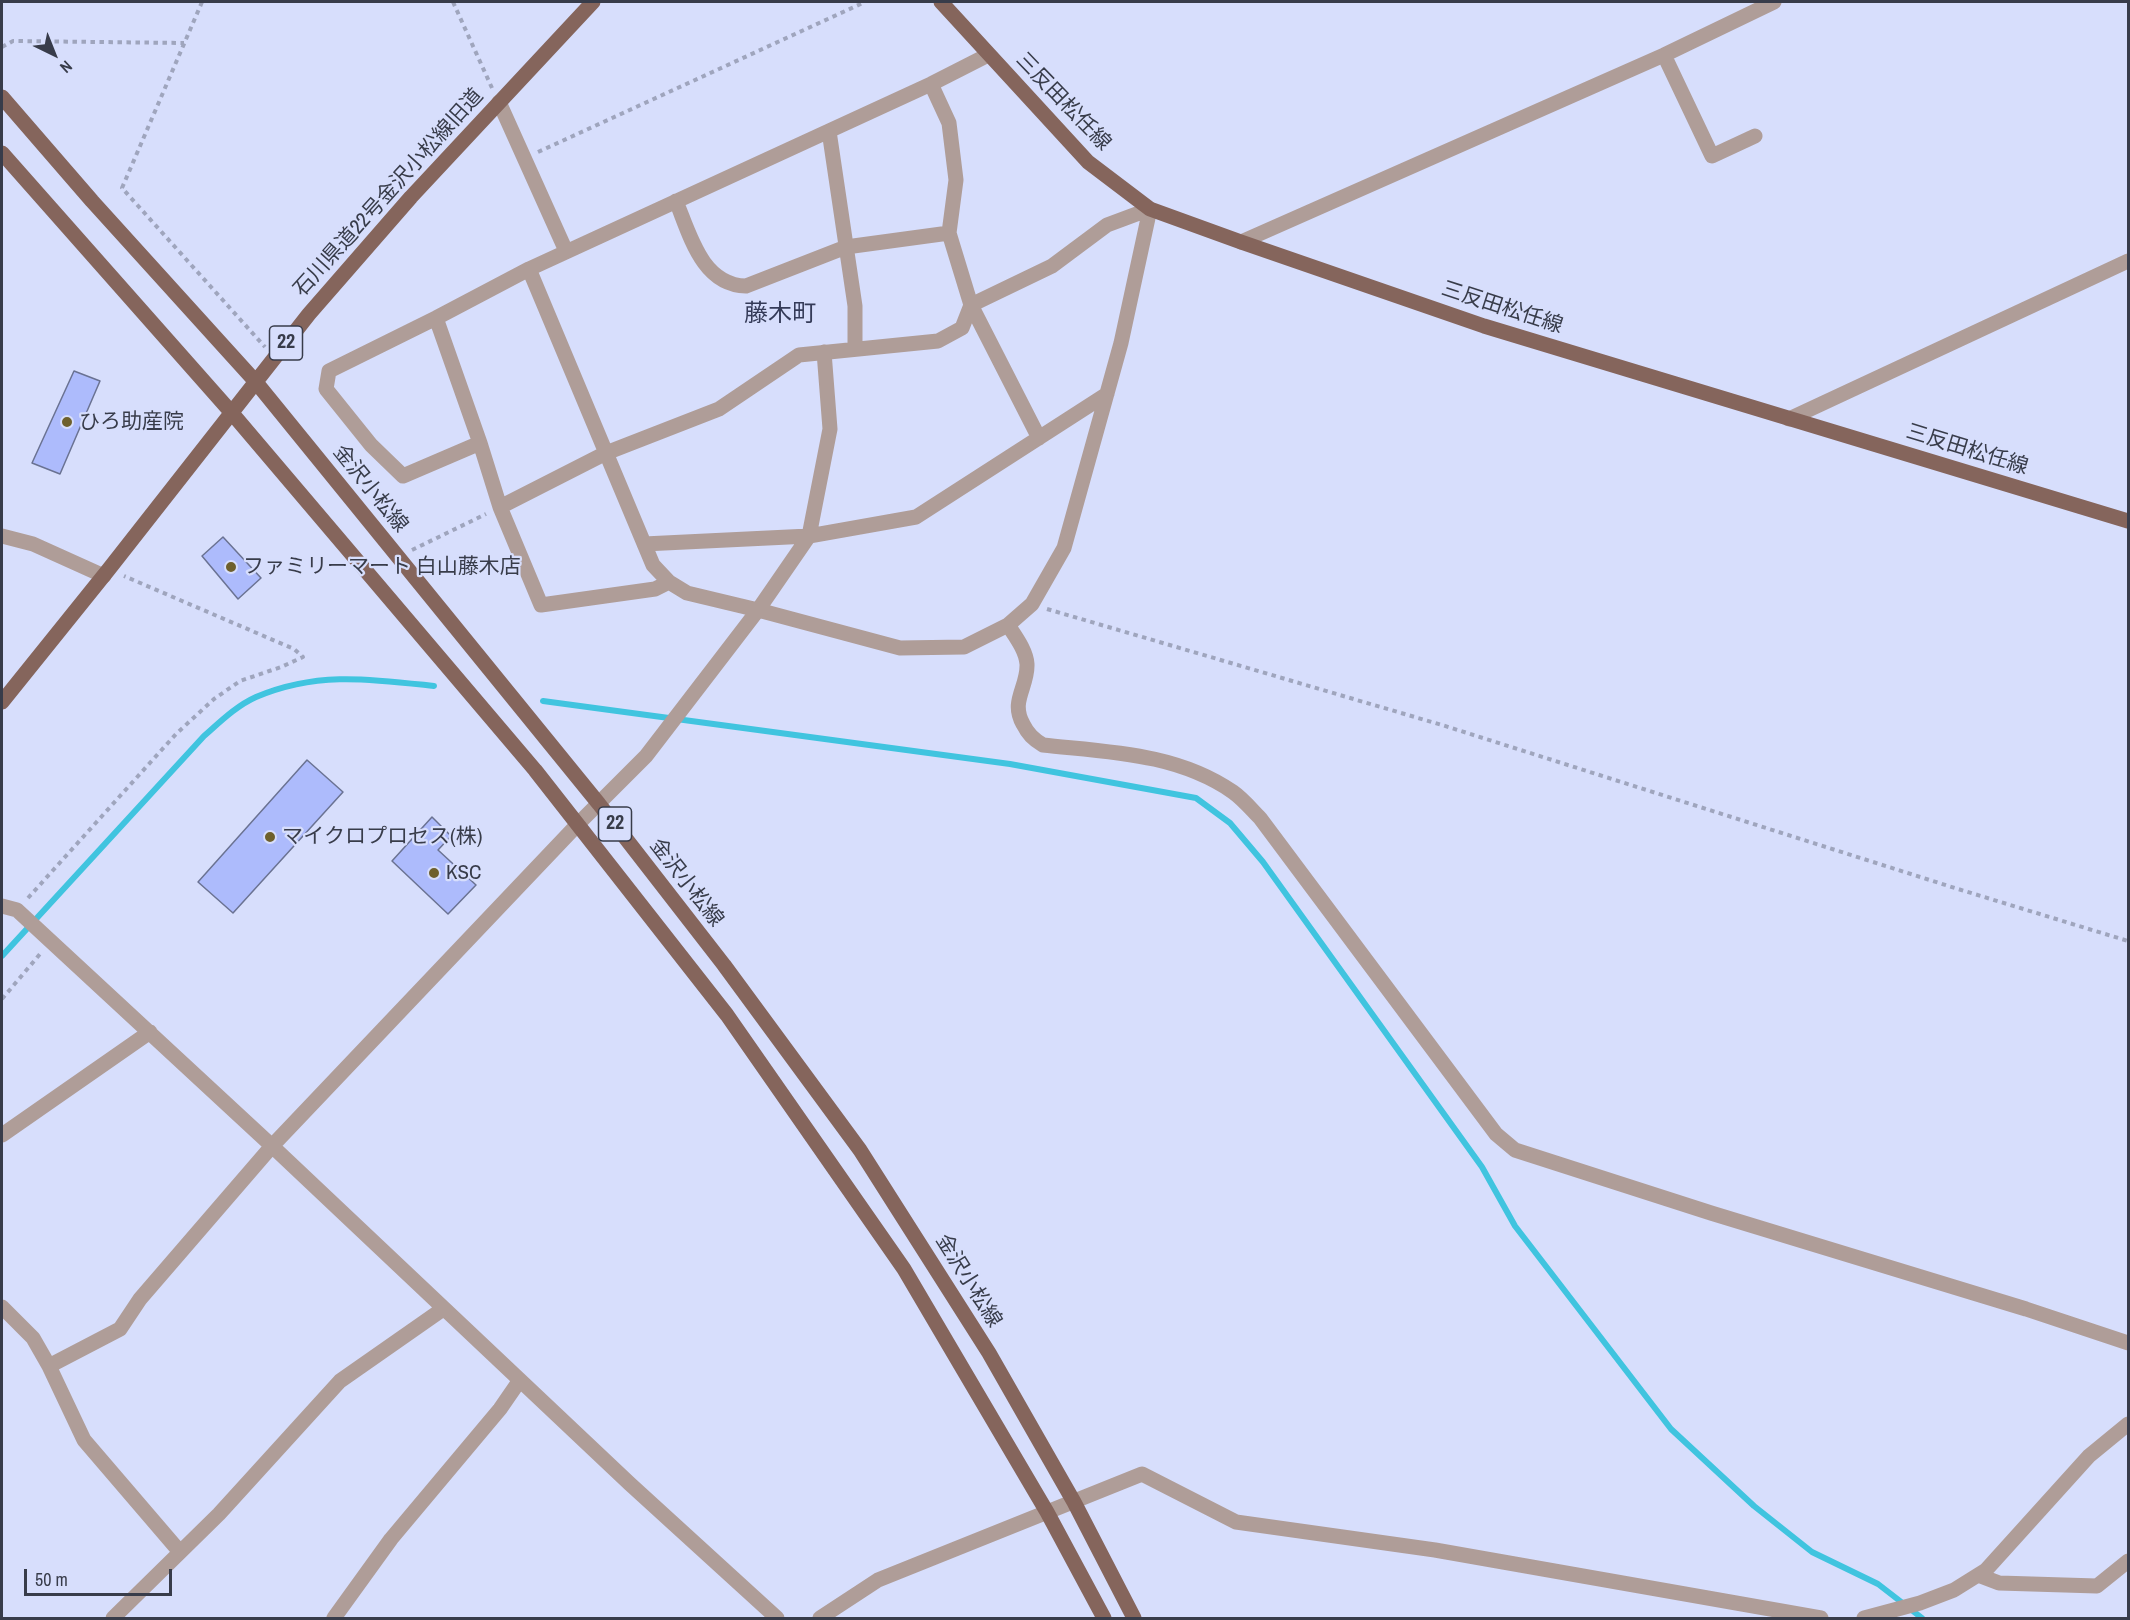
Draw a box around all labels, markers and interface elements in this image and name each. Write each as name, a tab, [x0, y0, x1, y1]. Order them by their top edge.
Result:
north arrow	[24, 24, 84, 84]
street label: 三反田松任線	[1010, 48, 1116, 156]
text: N	[55, 56, 77, 78]
street label: 石川県道22号金沢小松線旧道	[289, 84, 489, 302]
street label: 三反田松任線	[1438, 277, 1566, 339]
district label: 藤木町	[744, 301, 816, 329]
road number: 22	[270, 326, 302, 360]
place label: ひろ助産院	[79, 409, 184, 435]
marker: ひろ助産院	[60, 415, 74, 429]
street label: 三反田松任線	[1903, 420, 2031, 480]
street label: 金沢小松線	[327, 440, 413, 538]
place label: ファミリーマート 白山藤木店	[243, 554, 521, 580]
marker: ファミリーマート 白山藤木店	[224, 560, 238, 574]
road number: 22	[598, 807, 632, 841]
place label: マイクロプロセス(株)	[282, 824, 482, 850]
marker: マイクロプロセス(株)	[263, 830, 277, 844]
street label: 金沢小松線	[644, 834, 728, 932]
place label: KSC	[446, 860, 481, 886]
marker: KSC	[427, 866, 441, 880]
street label: 金沢小松線	[929, 1230, 1007, 1332]
scale bar	[27, 1557, 176, 1595]
text: 50 m	[35, 1567, 68, 1592]

